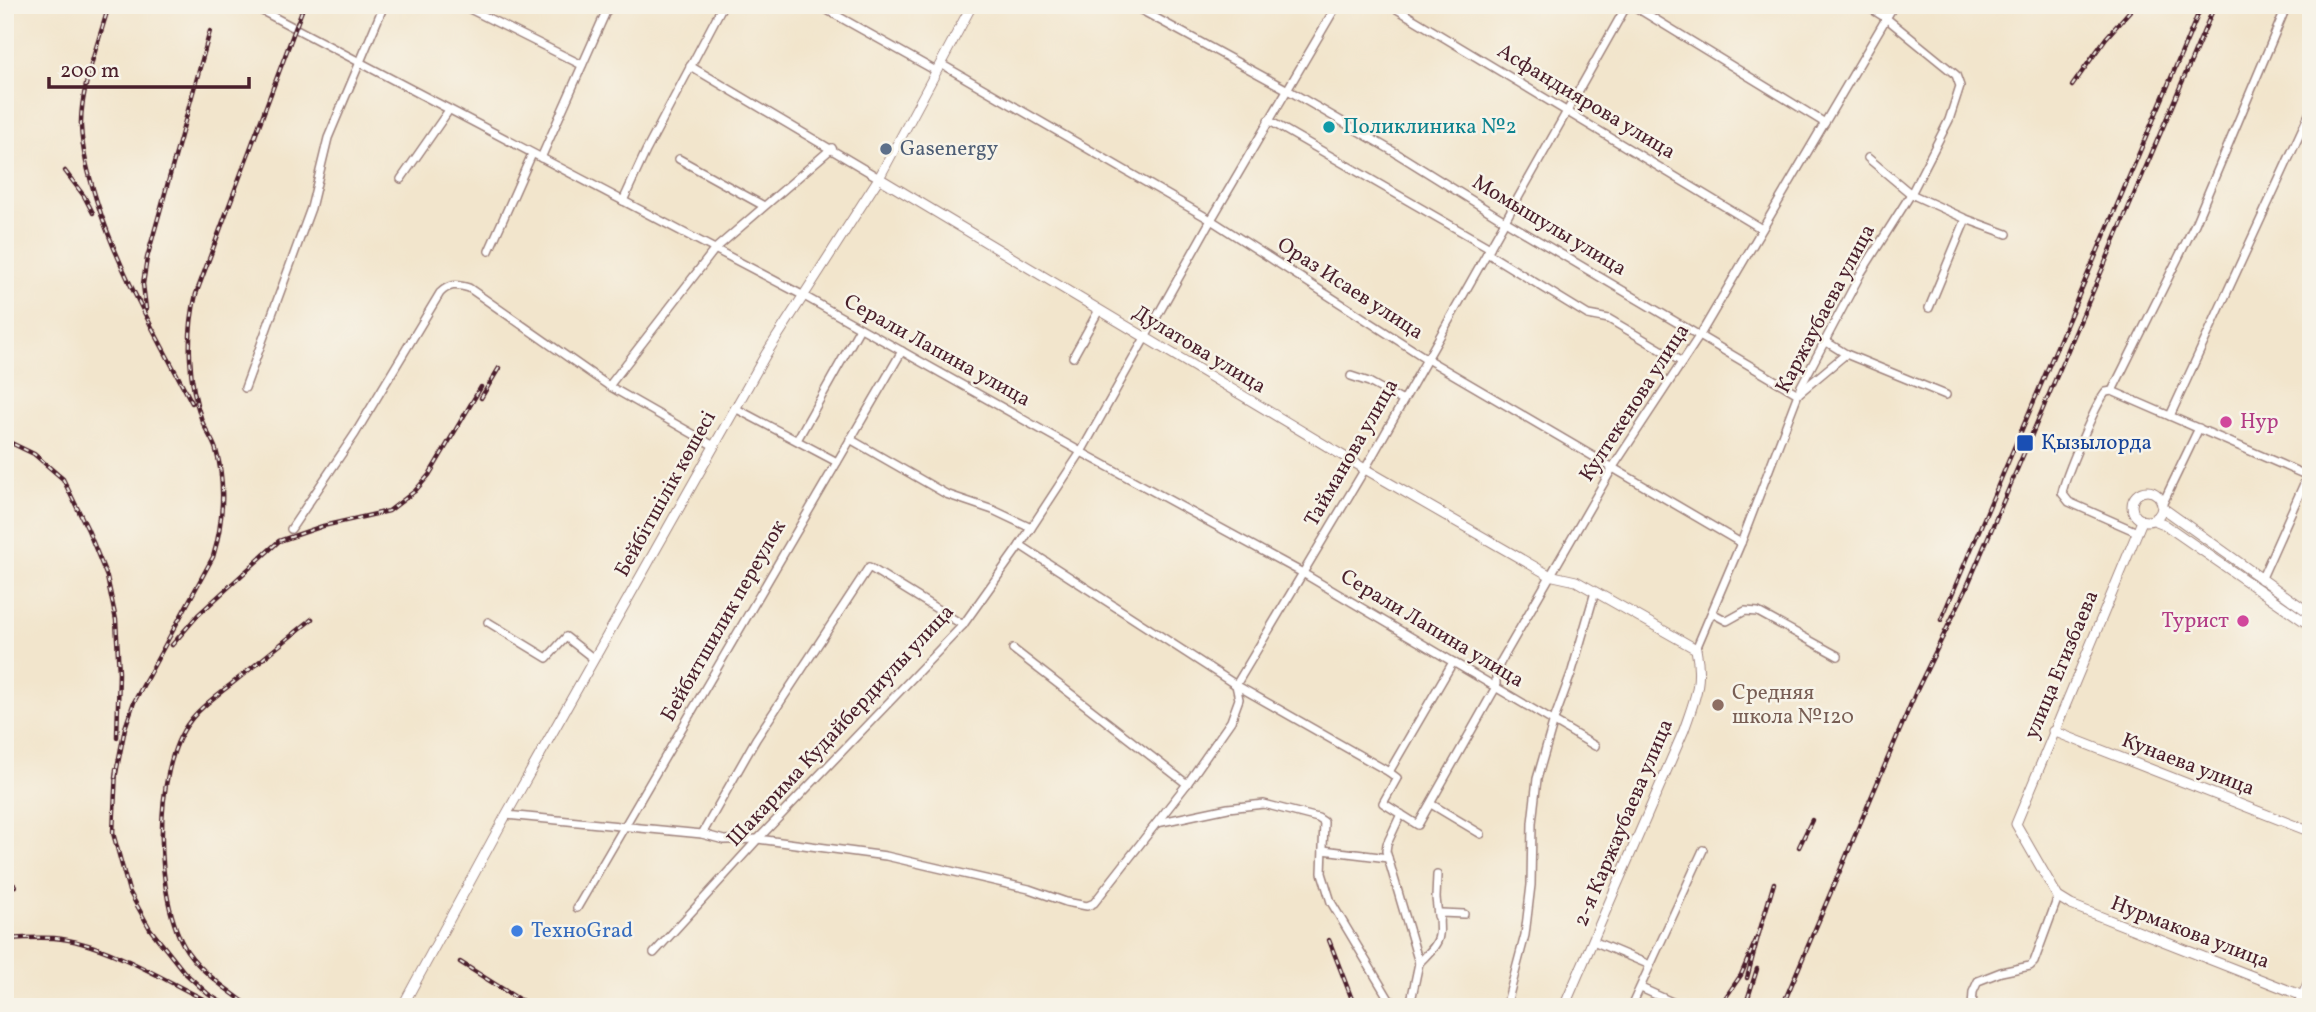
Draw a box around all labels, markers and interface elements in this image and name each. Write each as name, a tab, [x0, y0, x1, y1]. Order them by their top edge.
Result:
street label: Асфандиярова улица	[1491, 37, 1681, 167]
scale bar	[49, 46, 248, 90]
text: 200 m	[60, 57, 120, 86]
place label: Поликлиника №2	[1343, 113, 1517, 142]
marker: Поликлиника №2	[1321, 119, 1337, 135]
place label: Gasenergy	[900, 135, 999, 164]
marker: Gasenergy	[878, 141, 894, 157]
street label: Момышулы улица	[1466, 168, 1632, 284]
street label: Каржаубаева улица	[1769, 219, 1883, 399]
street label: Ораз Исаев улица	[1271, 231, 1429, 347]
street label: Серали Лапина улица	[838, 288, 1036, 414]
street label: Дулатова улица	[1127, 299, 1271, 401]
street label: Култекенова улица	[1573, 318, 1697, 488]
street label: Тайманова улица	[1298, 374, 1406, 532]
street label: Бейбітшілік көшесі	[608, 406, 724, 582]
place label: Нур	[2240, 408, 2279, 437]
marker: Нур	[2218, 414, 2234, 430]
place label: Қызылорда	[2041, 429, 2152, 458]
marker: Қызылорда	[2015, 433, 2035, 453]
street label: Бейбитшилик переулок	[654, 515, 794, 727]
street label: Серали Лапина улица	[1335, 563, 1529, 695]
street label: улица Егизбаева	[2018, 586, 2106, 744]
street label: Шакарима Кудайбердиулы улица	[721, 598, 961, 854]
place label: Турист	[2162, 607, 2229, 636]
marker: Турист	[2235, 613, 2251, 629]
place label: Средняя школа №120	[1732, 679, 1854, 732]
marker: Средняя школа №120	[1710, 697, 1726, 713]
street label: 2-я Каржаубаева улица	[1567, 715, 1681, 931]
street label: Кунаева улица	[2117, 726, 2259, 804]
street label: Нурмакова улица	[2106, 889, 2274, 977]
place label: ТехноGrad	[531, 917, 633, 946]
marker: ТехноGrad	[509, 923, 525, 939]

